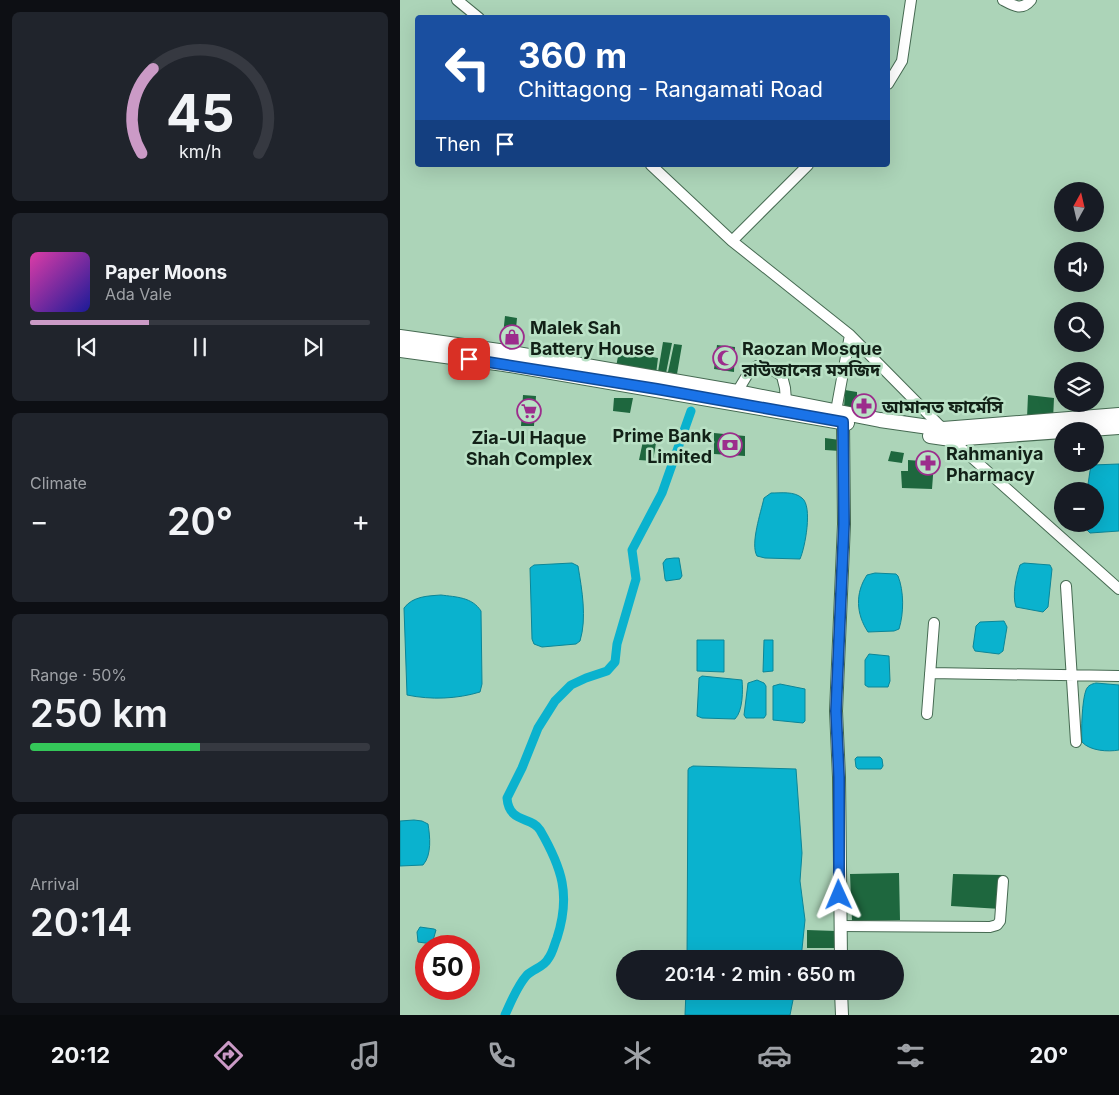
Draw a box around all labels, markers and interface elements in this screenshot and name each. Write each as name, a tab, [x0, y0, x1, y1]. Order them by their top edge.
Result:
text: 360 m	[518, 34, 627, 76]
icon: left	[435, 35, 500, 100]
text: Chittagong - Rangamati Road	[518, 76, 823, 102]
text: 45	[166, 82, 234, 145]
icon: arrive	[491, 130, 519, 158]
text: Then	[435, 133, 481, 156]
text: km/h	[179, 141, 221, 162]
north arrow	[1054, 182, 1104, 232]
map controls	[1054, 182, 1104, 532]
button: sound	[1054, 242, 1104, 292]
text: Paper Moons	[105, 261, 227, 284]
text: Ada Vale	[105, 284, 172, 304]
button: search	[1054, 302, 1104, 352]
place label: Malek Sah Battery House	[530, 317, 655, 359]
shop icon: Malek Sah Battery House	[499, 324, 525, 350]
icon: previous	[73, 333, 101, 361]
icon: pause	[186, 333, 214, 361]
icon: next	[299, 333, 327, 361]
pin	[448, 338, 490, 380]
place label: Raozan Mosque রাউজানের মসজিদ	[741, 338, 883, 380]
icon: arrive	[455, 345, 483, 373]
mosque icon: Raozan Mosque রাউজানের মসজিদ	[712, 345, 738, 371]
button: layers	[1054, 362, 1104, 412]
pharmacy icon: আমানত ফার্মেসি	[851, 393, 877, 419]
place label: আমানত ফার্মেসি	[881, 396, 1004, 417]
supermarket icon: Zia-Ul Haque Shah Complex	[516, 398, 542, 424]
button: +	[1054, 422, 1104, 472]
place label: Prime Bank Limited	[613, 425, 713, 467]
place label: Zia-Ul Haque Shah Complex	[466, 427, 593, 469]
bank icon: Prime Bank Limited	[717, 432, 743, 458]
place label: Rahmaniya Pharmacy	[946, 443, 1043, 485]
pharmacy icon: Rahmaniya Pharmacy	[915, 450, 941, 476]
text: Climate	[30, 473, 87, 493]
button: −	[1054, 482, 1104, 532]
text: 20°	[167, 498, 233, 544]
text: −	[30, 504, 49, 538]
text: +	[351, 504, 370, 538]
text: Range · 50%	[30, 665, 127, 685]
text: 250 km	[30, 690, 168, 736]
position arrow	[812, 868, 864, 920]
text: Arrival	[30, 874, 79, 894]
text: 20:14	[30, 899, 132, 945]
speed limit sign: 50	[415, 935, 480, 1000]
text: 20:14 · 2 min · 650 m	[664, 963, 856, 986]
icon: directions	[211, 1038, 246, 1073]
icon: music	[348, 1038, 383, 1073]
icon: phone	[484, 1038, 519, 1073]
icon: climate	[620, 1038, 655, 1073]
icon: car	[757, 1038, 792, 1073]
icon: filters	[893, 1038, 928, 1073]
text: 20:12	[51, 1042, 110, 1068]
text: 20°	[1029, 1042, 1068, 1068]

